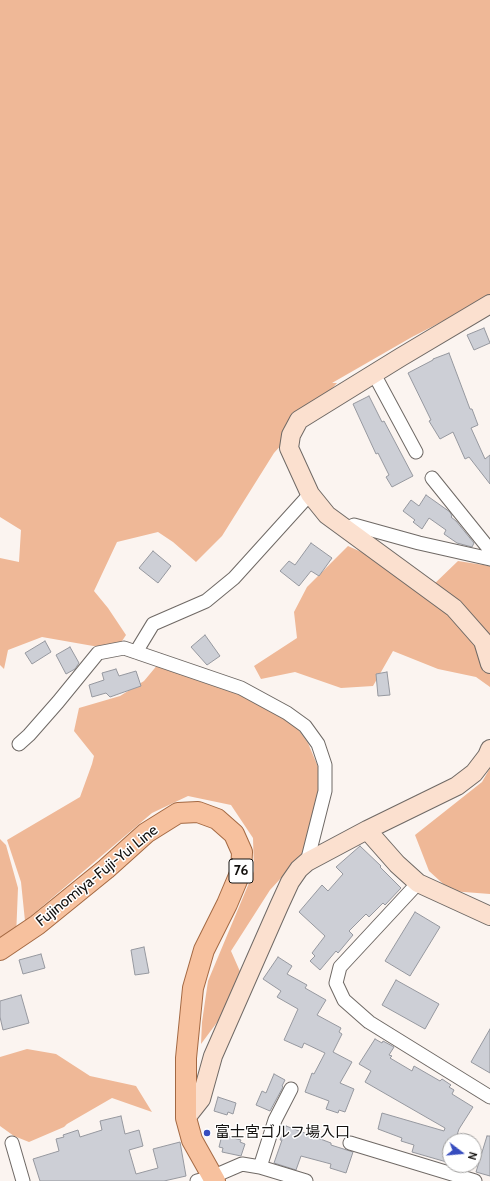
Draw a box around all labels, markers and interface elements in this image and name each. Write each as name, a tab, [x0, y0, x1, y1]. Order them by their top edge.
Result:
street label: Fujinomiya-Fuji-Yui Line	[32, 821, 162, 931]
road number: 76	[229, 859, 253, 883]
place label: 富士宮ゴルフ場入口	[215, 1124, 350, 1142]
marker: 富士宮ゴルフ場入口	[202, 1128, 212, 1138]
north arrow	[442, 1133, 482, 1173]
text: N	[465, 1150, 480, 1162]

